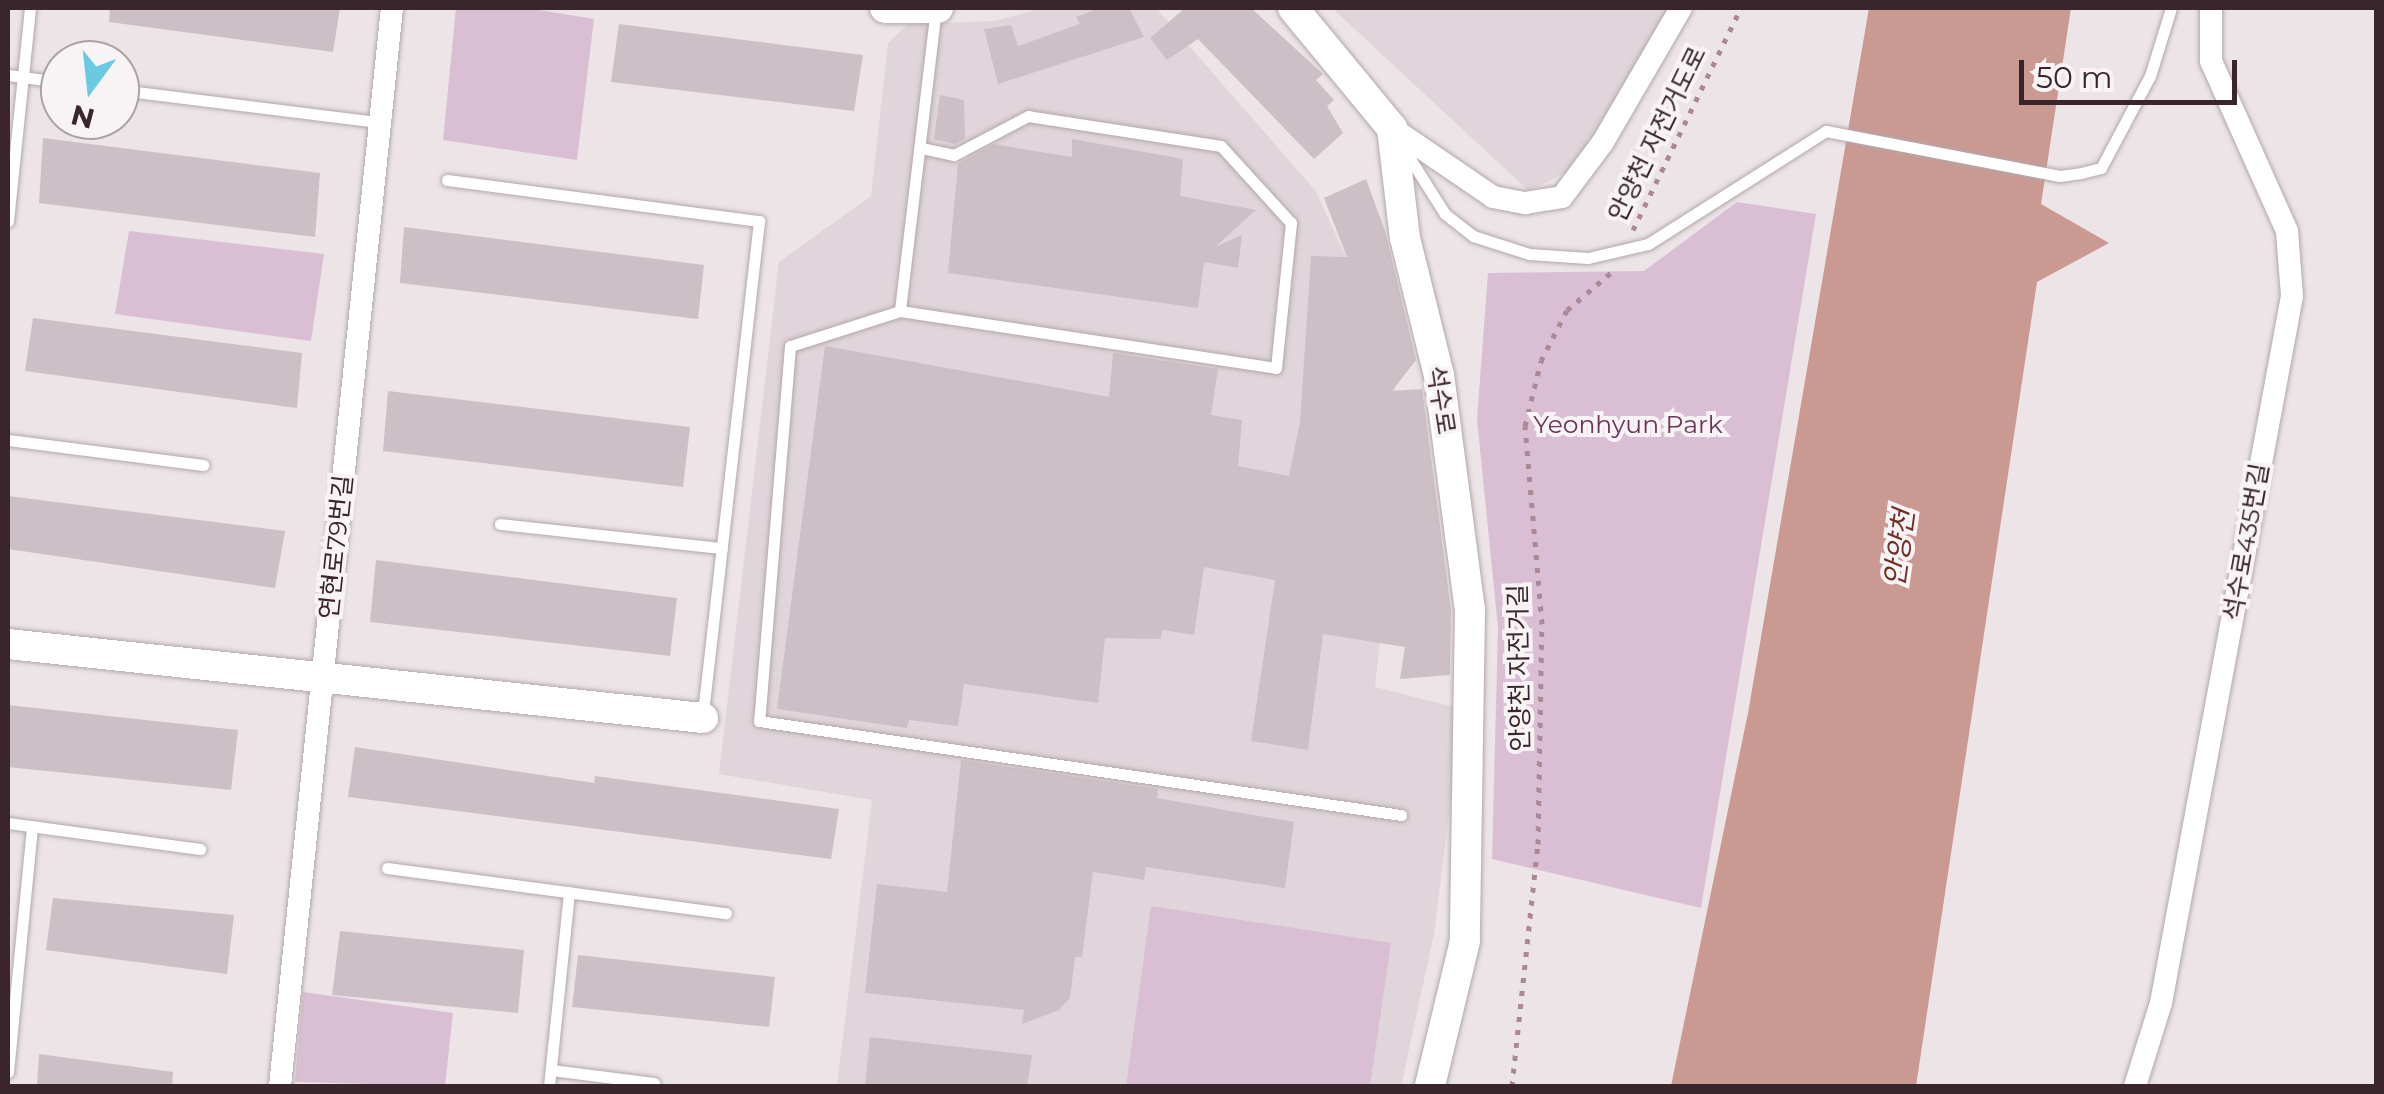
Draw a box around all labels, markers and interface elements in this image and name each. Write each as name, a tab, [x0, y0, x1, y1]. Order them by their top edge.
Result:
north arrow	[40, 40, 140, 140]
scale bar	[2024, 40, 2242, 102]
street label: 안양천 자전거도로	[1602, 42, 1712, 226]
text: 50 m	[2036, 59, 2113, 96]
text: N	[67, 98, 98, 136]
street label: 석수로	[1421, 364, 1461, 436]
park label: Yeonhyun Park	[1533, 409, 1723, 439]
street label: 석수로435번길	[2217, 461, 2275, 623]
street label: 연현로79번길	[314, 473, 358, 621]
water label: 안양천	[1877, 507, 1921, 589]
street label: 안양천 자전거길	[1503, 584, 1535, 752]

